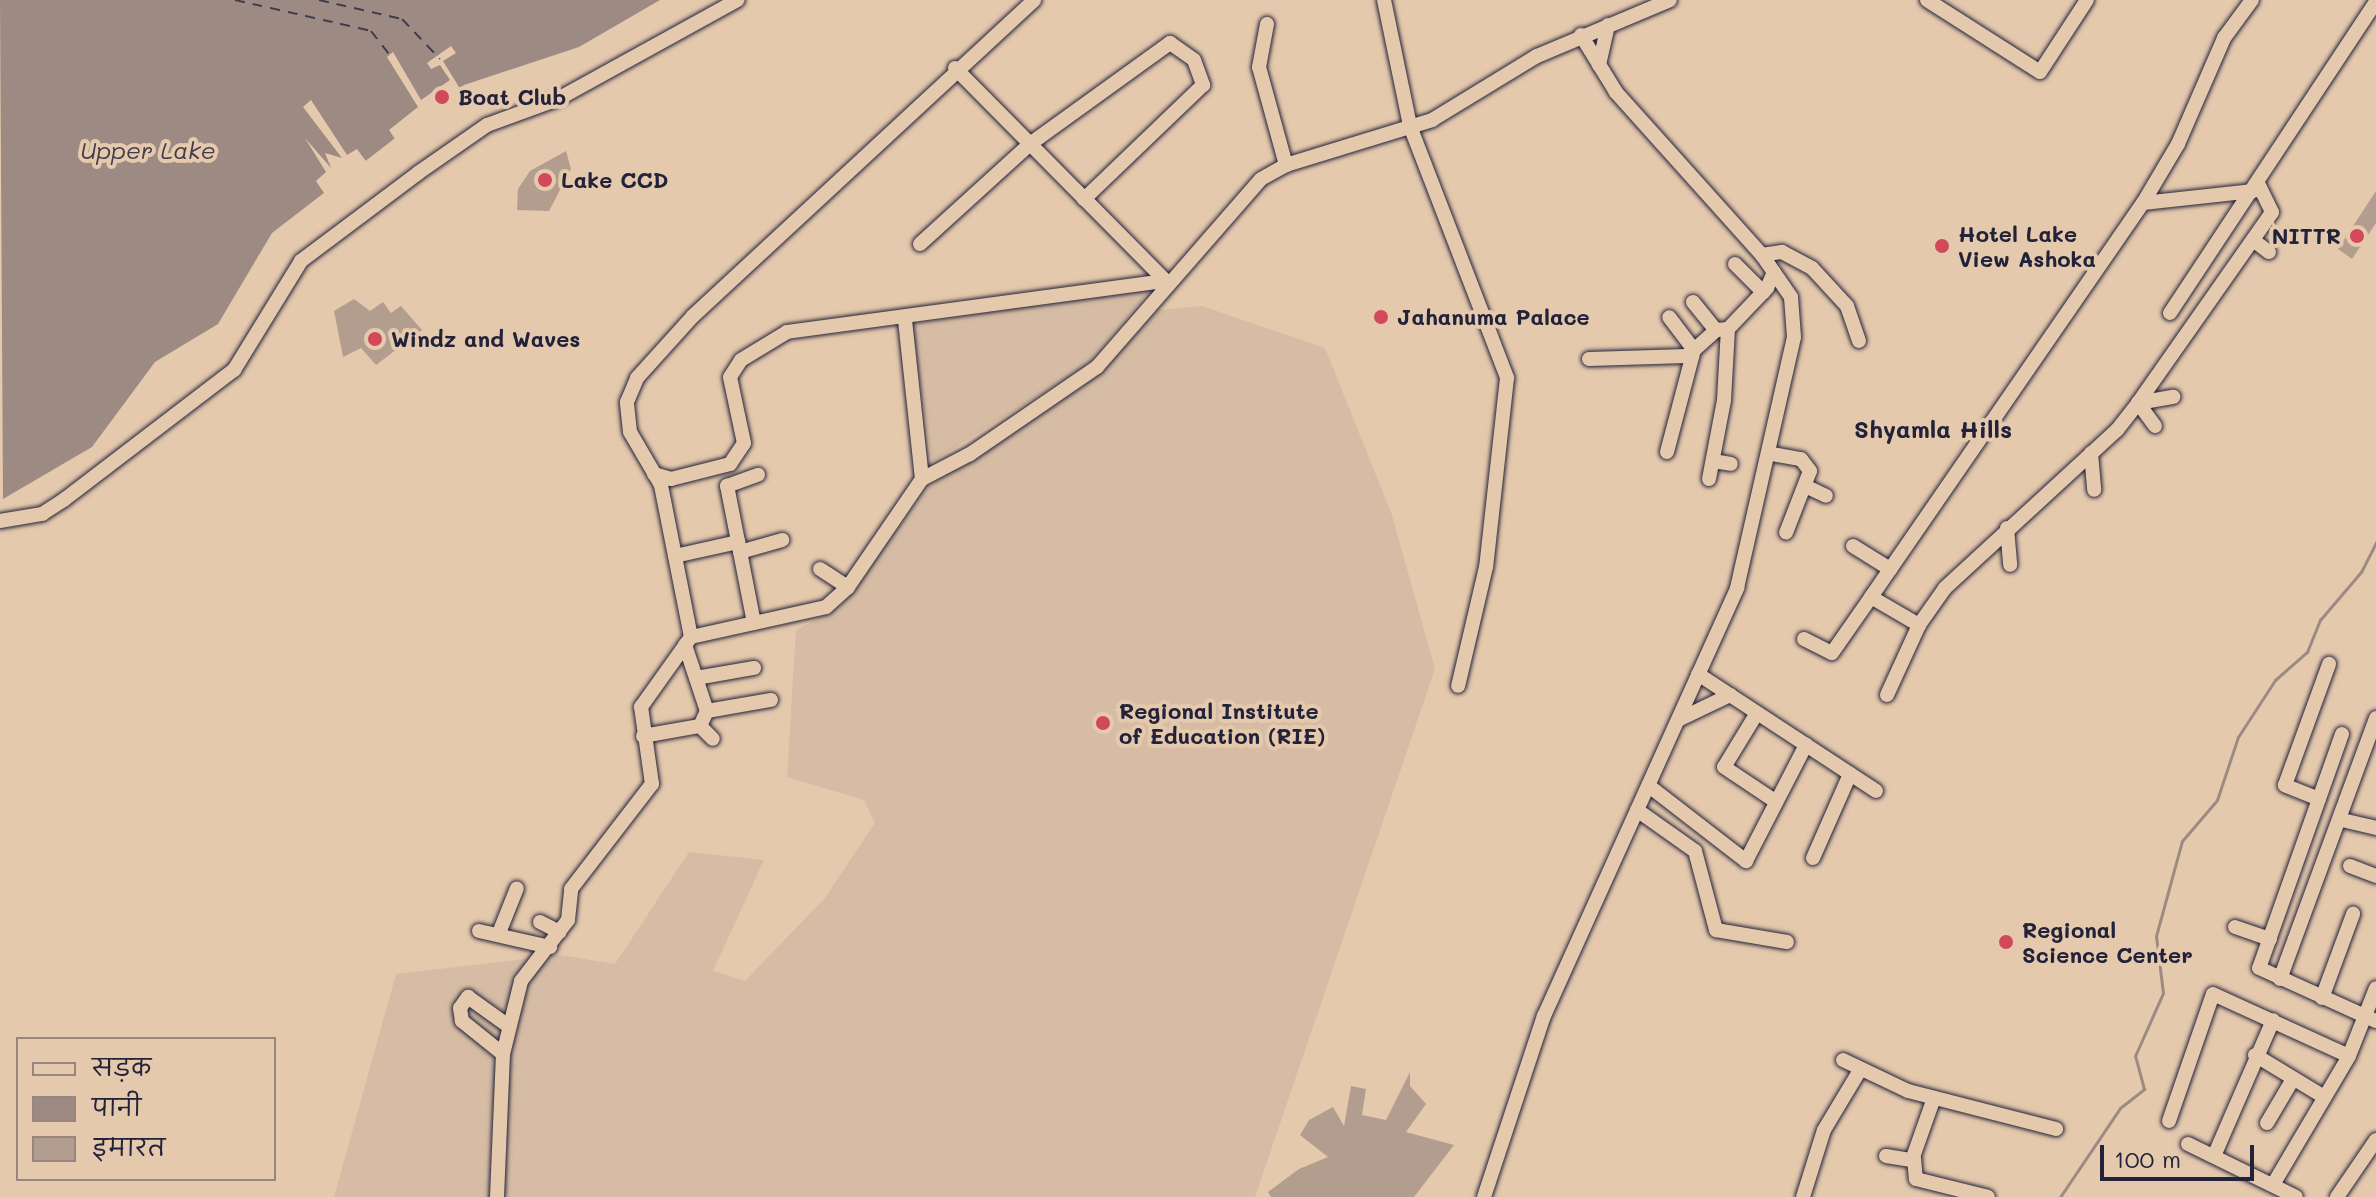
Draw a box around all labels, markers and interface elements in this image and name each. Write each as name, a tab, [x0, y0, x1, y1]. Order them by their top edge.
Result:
place label: Boat Club	[458, 84, 566, 110]
marker: Boat Club	[433, 88, 451, 106]
water label: Upper Lake	[80, 136, 216, 164]
place label: Lake CCD	[561, 167, 669, 193]
marker: Lake CCD	[536, 171, 554, 189]
place label: Hotel Lake View Ashoka	[1958, 220, 2096, 272]
place label: NITTR	[2272, 223, 2341, 249]
marker: NITTR	[2348, 227, 2366, 245]
marker: Hotel Lake View Ashoka	[1933, 237, 1951, 255]
place label: Jahanuma Palace	[1397, 304, 1590, 330]
marker: Jahanuma Palace	[1372, 308, 1390, 326]
place label: Windz and Waves	[391, 326, 580, 352]
marker: Windz and Waves	[366, 330, 384, 348]
district label: Shyamla Hills	[1854, 415, 2012, 443]
place label: Regional Institute of Education (RIE)	[1119, 697, 1325, 748]
marker: Regional Institute of Education (RIE)	[1094, 714, 1112, 732]
place label: Regional Science Center	[2022, 916, 2193, 968]
marker: Regional Science Center	[1997, 933, 2015, 951]
legend	[16, 1037, 276, 1181]
text: सड़क	[92, 1051, 151, 1082]
text: पानी	[92, 1091, 141, 1122]
scale bar	[2104, 1129, 2258, 1179]
text: इमारत	[92, 1131, 165, 1162]
text: 100 m	[2114, 1143, 2181, 1174]

